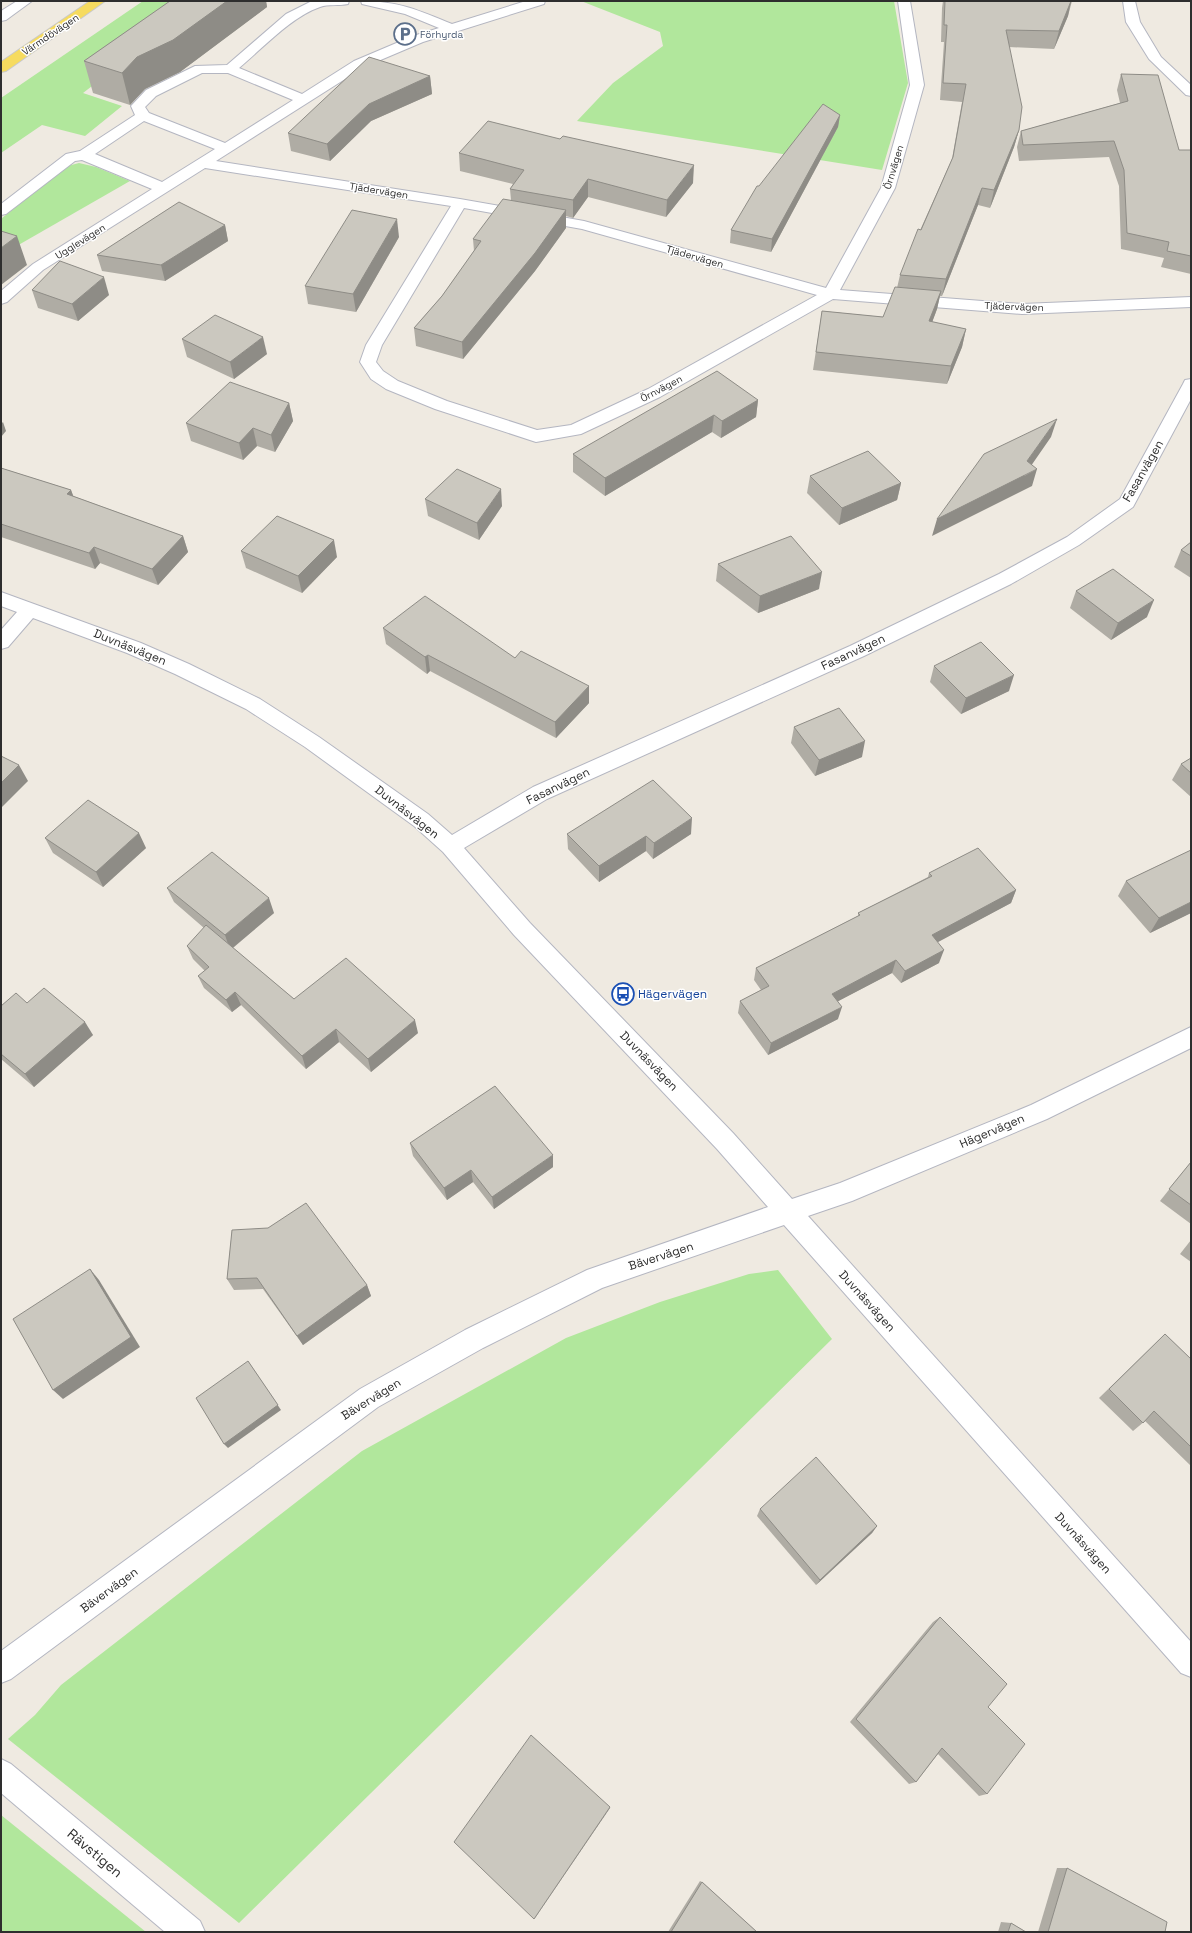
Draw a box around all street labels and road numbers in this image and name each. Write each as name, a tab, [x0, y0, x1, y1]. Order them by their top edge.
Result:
street label: Värmdövägen	[19, 11, 81, 58]
street label: Örnvägen	[881, 143, 906, 191]
street label: Tjädervägen	[349, 179, 409, 202]
street label: Ugglevägen	[53, 221, 108, 262]
street label: Tjädervägen	[665, 242, 725, 271]
street label: Tjädervägen	[984, 299, 1044, 314]
street label: Örnvägen	[638, 372, 684, 405]
street label: Fasanvägen	[1119, 437, 1167, 505]
street label: Duvnäsvägen	[91, 625, 169, 669]
street label: Fasanvägen	[818, 630, 888, 674]
street label: Fasanvägen	[524, 764, 592, 808]
street label: Duvnäsvägen	[372, 782, 442, 842]
street label: Duvnäsvägen	[616, 1028, 682, 1094]
street label: Hägervägen	[957, 1110, 1027, 1152]
street label: Bävervägen	[626, 1238, 696, 1274]
street label: Duvnäsvägen	[835, 1267, 899, 1335]
street label: Bävervägen	[338, 1374, 404, 1424]
street label: Duvnäsvägen	[1051, 1509, 1115, 1577]
street label: Bävervägen	[77, 1564, 141, 1616]
street label: Rävstigen	[64, 1825, 126, 1881]

